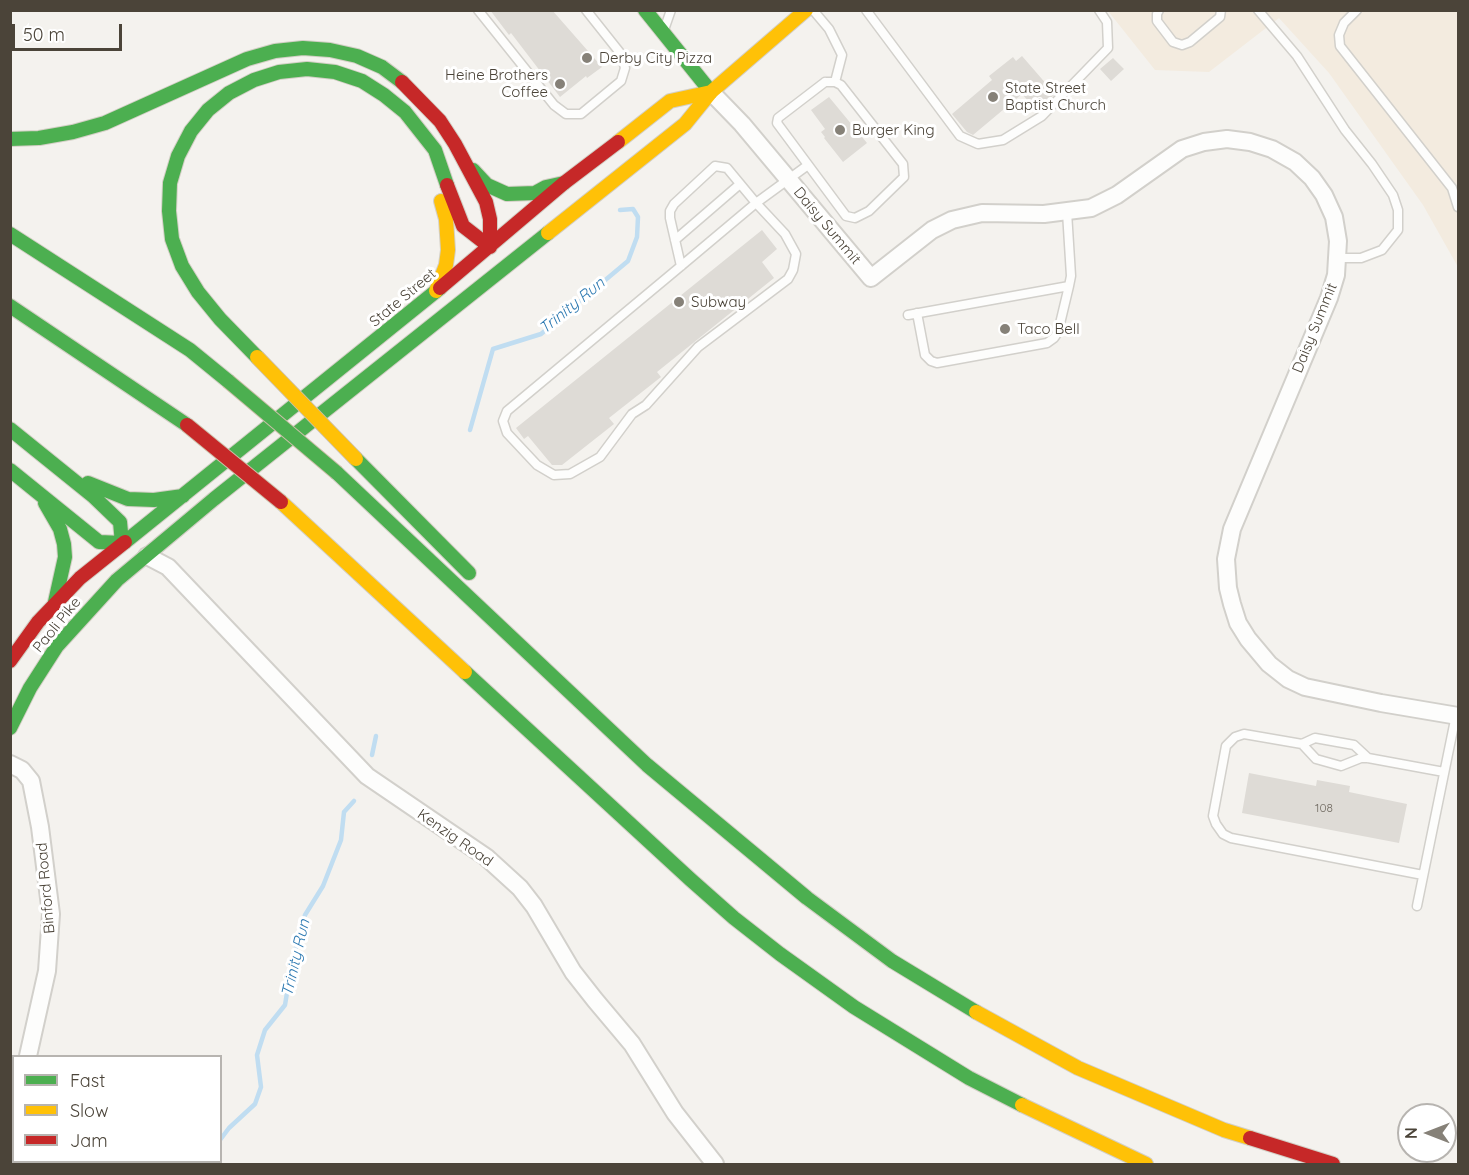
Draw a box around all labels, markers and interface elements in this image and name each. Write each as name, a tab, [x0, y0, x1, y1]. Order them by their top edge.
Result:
scale bar	[15, 12, 124, 50]
text: 50 m	[23, 23, 65, 46]
place label: Derby City Pizza	[599, 49, 712, 67]
marker: Derby City Pizza	[580, 51, 594, 65]
place label: Heine Brothers Coffee	[445, 66, 548, 101]
marker: Heine Brothers Coffee	[553, 77, 567, 91]
place label: State Street Baptist Church	[1005, 79, 1106, 114]
marker: State Street Baptist Church	[986, 90, 1000, 104]
place label: Burger King	[852, 121, 935, 139]
marker: Burger King	[833, 123, 847, 137]
street label: Daisy Summit	[789, 184, 865, 268]
street label: State Street	[366, 265, 440, 331]
water label: Trinity Run	[535, 274, 609, 338]
street label: Daisy Summit	[1289, 280, 1341, 376]
place label: Subway	[691, 293, 746, 311]
marker: Subway	[672, 295, 686, 309]
place label: Taco Bell	[1017, 320, 1080, 338]
marker: Taco Bell	[998, 322, 1012, 336]
street label: Paoli Pike	[29, 594, 85, 656]
house number: 108	[1315, 801, 1333, 815]
street label: Kenzig Road	[414, 805, 496, 871]
street label: Binford Road	[33, 842, 59, 934]
water label: Trinity Run	[278, 917, 314, 999]
legend	[12, 1055, 222, 1163]
text: Fast	[70, 1069, 105, 1092]
text: Slow	[70, 1099, 108, 1122]
north arrow	[1397, 1103, 1457, 1163]
text: N	[1401, 1127, 1421, 1139]
text: Jam	[70, 1129, 108, 1152]

